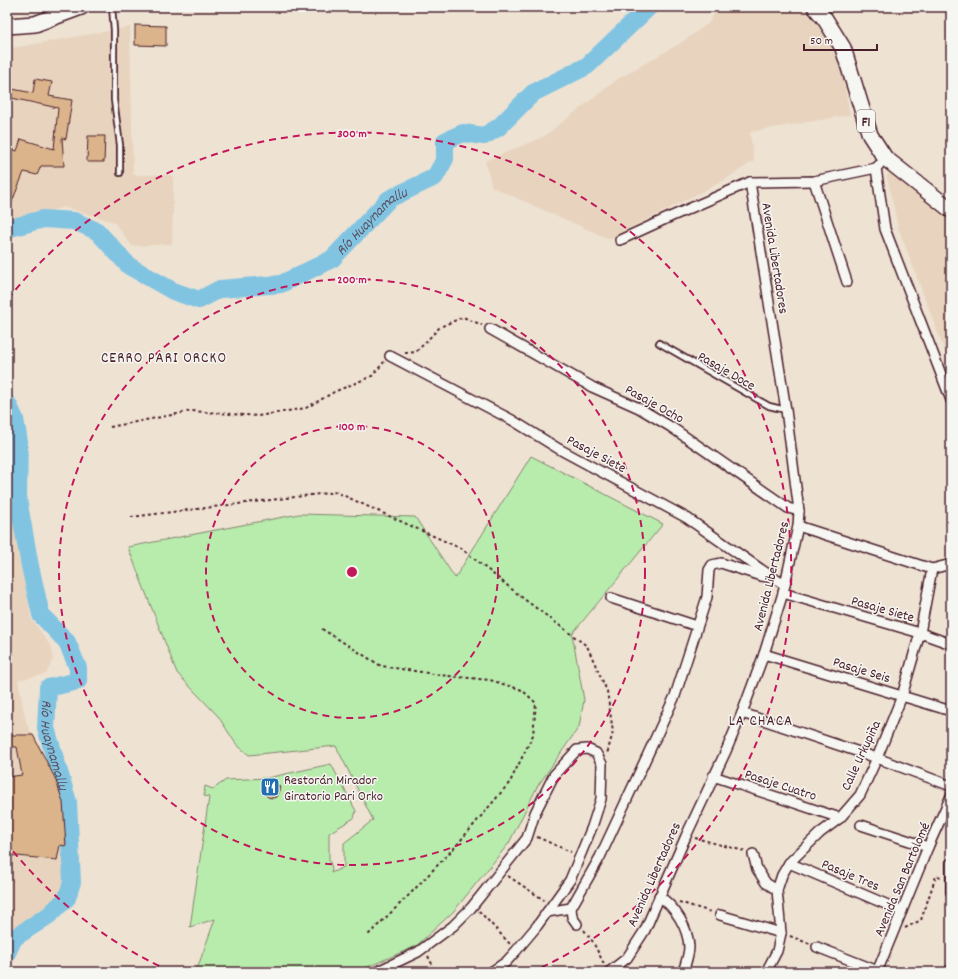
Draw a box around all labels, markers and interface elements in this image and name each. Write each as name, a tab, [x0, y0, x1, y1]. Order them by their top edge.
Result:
scale bar	[804, 26, 877, 52]
text: 50 m	[810, 33, 833, 50]
road number: F1	[857, 110, 875, 132]
text: 300 m	[337, 126, 367, 143]
water label: Río Huaynamallu	[332, 182, 413, 261]
street label: Avenida Libertadores	[755, 201, 793, 316]
text: 200 m	[337, 272, 367, 289]
street label: Pasaje Doce	[693, 347, 759, 396]
district label: CERRO PARI ORCKO	[101, 348, 227, 370]
street label: Pasaje Ocho	[621, 380, 687, 429]
text: 100 m	[339, 419, 365, 436]
street label: Pasaje Siete	[563, 431, 629, 479]
street label: Avenida Libertadores	[749, 519, 795, 633]
centre of rings	[345, 565, 359, 579]
street label: Pasaje Siete	[849, 591, 916, 628]
street label: Pasaje Seis	[830, 653, 893, 689]
water label: Río Huaynamallu	[33, 699, 73, 795]
district label: LA CHACA	[729, 711, 793, 733]
street label: Calle Urkupiña	[837, 717, 887, 794]
street label: Pasaje Cuatro	[742, 765, 819, 807]
place label: Restorán Mirador Giratorio Pari Orko	[284, 771, 383, 807]
restaurant icon: Restorán Mirador Giratorio Pari Orko	[259, 776, 281, 798]
street label: Avenida Libertadores	[623, 819, 687, 930]
street label: Avenida San Bartolomé	[870, 820, 936, 940]
street label: Pasaje Tres	[818, 855, 882, 897]

